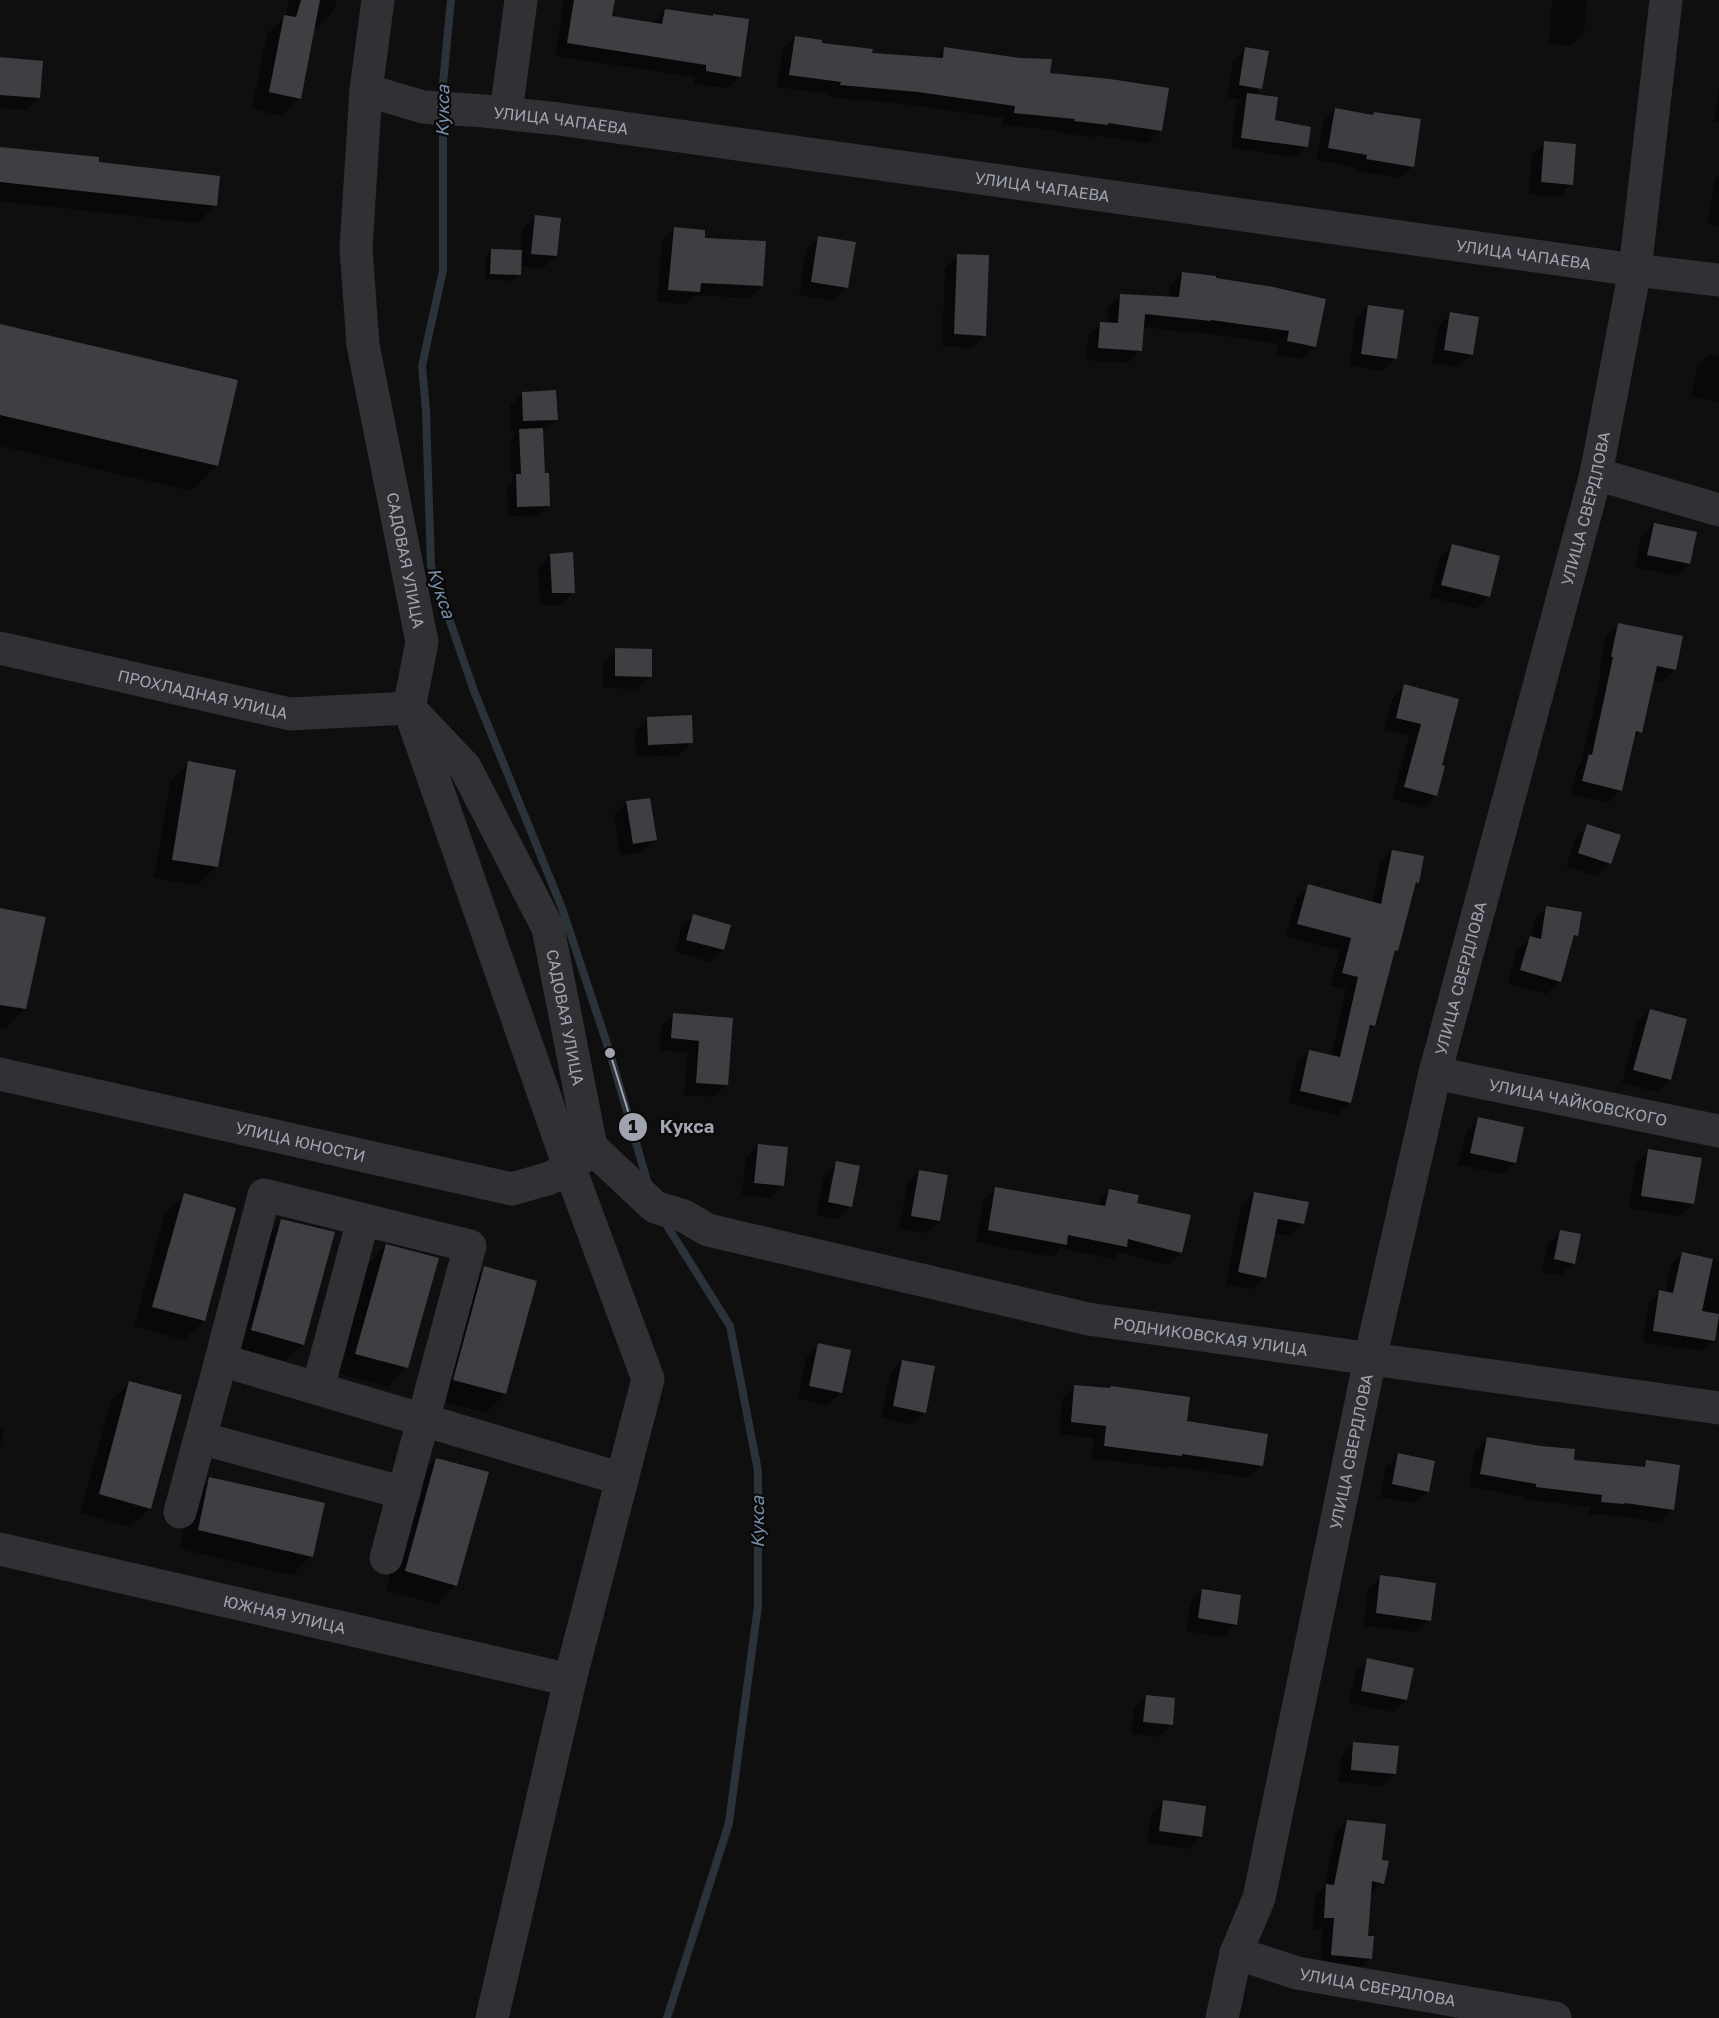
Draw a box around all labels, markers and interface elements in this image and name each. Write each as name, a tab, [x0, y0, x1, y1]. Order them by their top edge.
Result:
water label: Кукса	[431, 84, 453, 137]
street label: УЛИЦА ЧАПАЕВА	[492, 102, 630, 139]
street label: УЛИЦА ЧАПАЕВА	[973, 167, 1111, 206]
street label: УЛИЦА ЧАПАЕВА	[1455, 235, 1593, 274]
street label: УЛИЦА СВЕРДЛОВА	[1556, 429, 1614, 588]
street label: САДОВАЯ УЛИЦА	[383, 491, 429, 630]
water label: Кукса	[423, 565, 461, 622]
street label: ПРОХЛАДНАЯ УЛИЦА	[116, 665, 290, 723]
street label: УЛИЦА СВЕРДЛОВА	[1430, 899, 1491, 1057]
street label: САДОВАЯ УЛИЦА	[542, 948, 589, 1087]
street label: УЛИЦА ЧАЙКОВСКОГО	[1487, 1074, 1669, 1130]
callout: Кукса	[618, 1109, 726, 1145]
text: 1	[628, 1115, 638, 1137]
text: Кукса	[660, 1115, 714, 1137]
street label: УЛИЦА ЮНОСТИ	[234, 1117, 367, 1166]
street label: РОДНИКОВСКАЯ УЛИЦА	[1112, 1313, 1309, 1360]
street label: УЛИЦА СВЕРДЛОВА	[1325, 1372, 1377, 1531]
water label: Кукса	[746, 1495, 768, 1548]
street label: ЮЖНАЯ УЛИЦА	[221, 1591, 348, 1638]
street label: УЛИЦА СВЕРДЛОВА	[1298, 1964, 1458, 2011]

